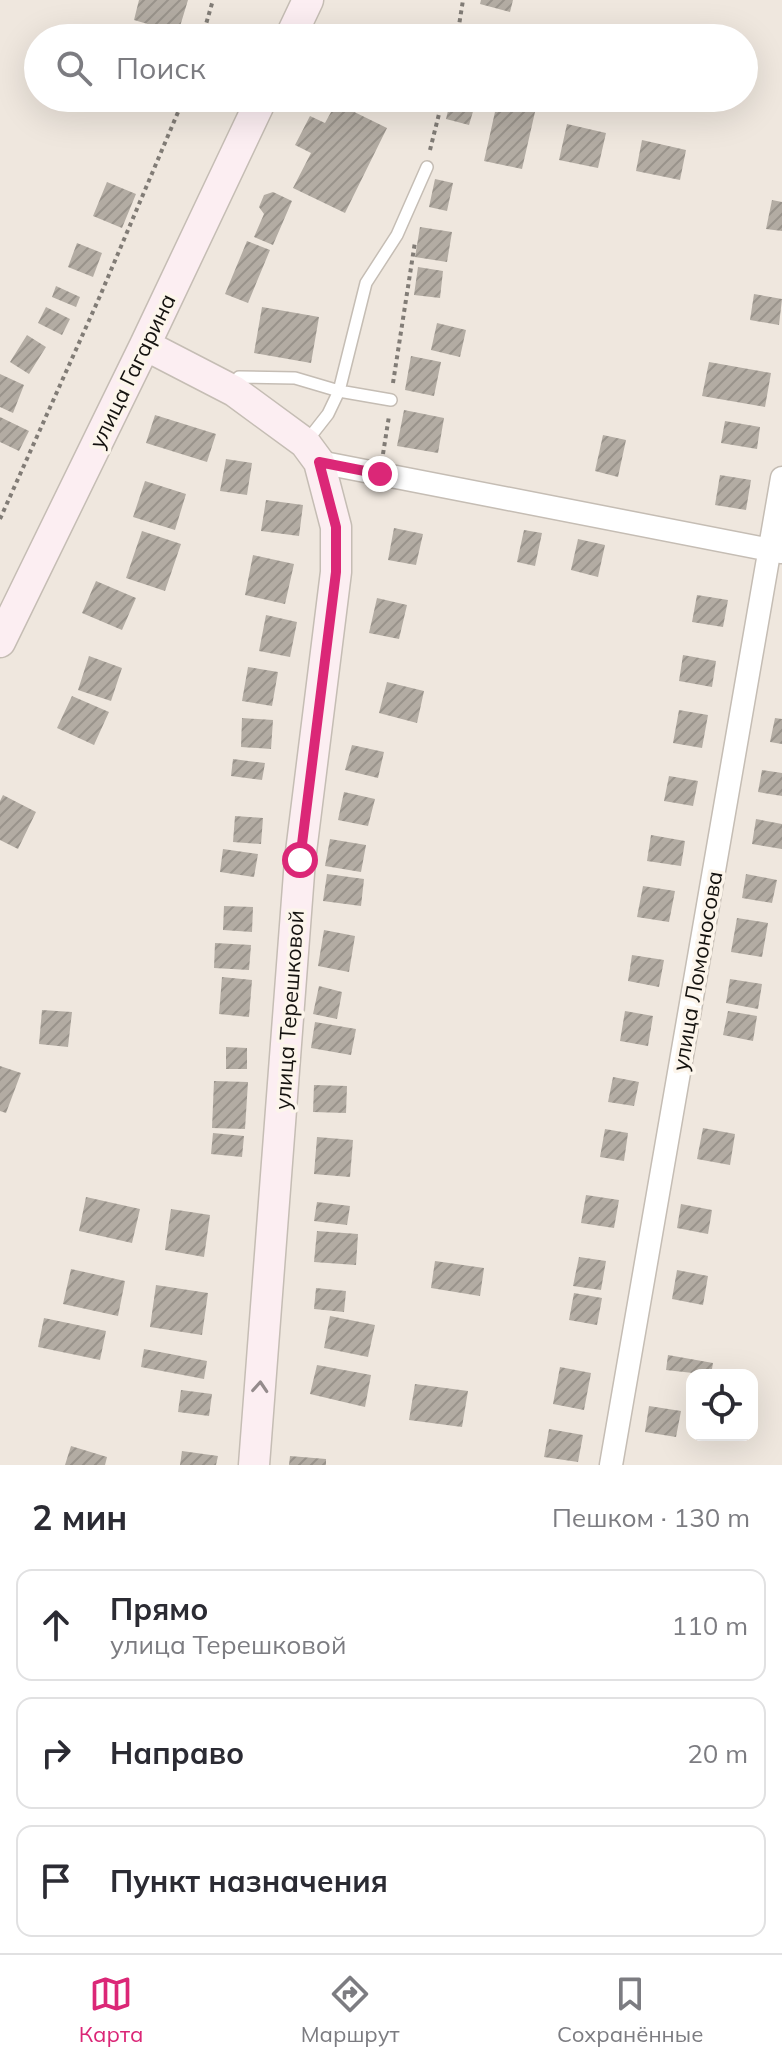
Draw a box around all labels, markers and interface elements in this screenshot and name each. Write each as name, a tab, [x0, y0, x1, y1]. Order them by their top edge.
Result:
search box	[24, 24, 758, 112]
icon: search	[52, 46, 96, 90]
text: Поиск	[116, 49, 206, 87]
street label: улица Гагарина	[82, 289, 182, 453]
route end	[362, 456, 398, 492]
route start	[282, 842, 318, 878]
street label: улица Ломоносова	[666, 869, 728, 1073]
street label: улица Терешковой	[268, 909, 310, 1111]
map controls	[686, 1369, 758, 1441]
button: locate	[686, 1369, 758, 1441]
one-way arrow	[251, 1380, 268, 1393]
text: 2 мин	[32, 1496, 127, 1539]
text: Пешком · 130 m	[552, 1501, 750, 1534]
text: Прямо	[110, 1590, 208, 1628]
icon: ahead	[34, 1603, 78, 1647]
text: 110 m	[672, 1609, 748, 1642]
text: улица Терешковой	[110, 1628, 346, 1661]
icon: right	[34, 1731, 78, 1775]
text: Направо	[110, 1734, 244, 1772]
text: 20 m	[687, 1737, 748, 1770]
icon: arrive	[34, 1859, 78, 1903]
text: Пункт назначения	[110, 1862, 388, 1900]
tab: Карта	[79, 1972, 143, 2048]
tab: Маршрут	[301, 1972, 400, 2048]
tab: Сохранённые	[557, 1972, 703, 2048]

